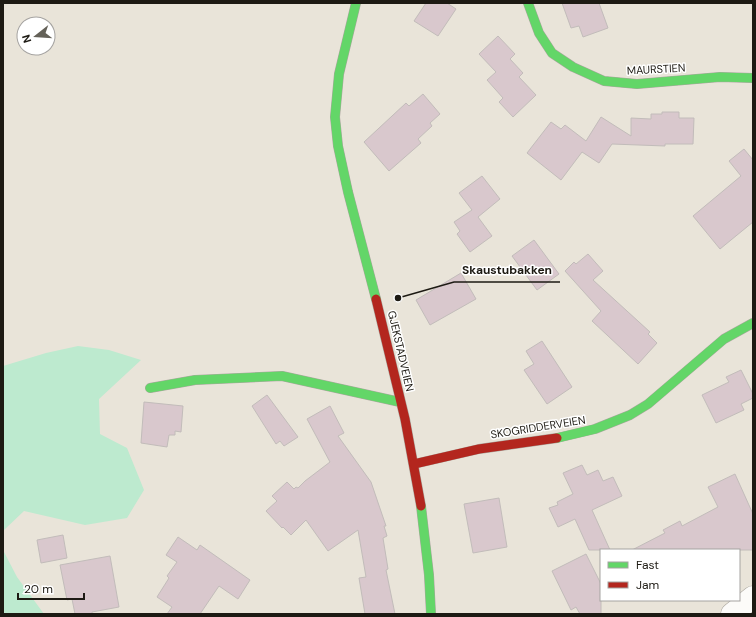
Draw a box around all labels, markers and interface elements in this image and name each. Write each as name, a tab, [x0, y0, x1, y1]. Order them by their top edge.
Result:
north arrow	[16, 16, 56, 56]
text: N	[19, 33, 34, 45]
street label: MAURSTIEN	[626, 60, 686, 78]
callout: Skaustubakken	[454, 258, 560, 282]
text: Skaustubakken	[462, 262, 552, 278]
street label: GJEKSTADVEIEN	[385, 309, 417, 393]
street label: SKOGRIDDERVEIEN	[490, 413, 586, 441]
legend	[600, 549, 740, 601]
text: Fast	[636, 557, 659, 573]
scale bar	[18, 575, 84, 601]
text: Jam	[636, 577, 659, 593]
text: 20 m	[24, 581, 53, 597]

